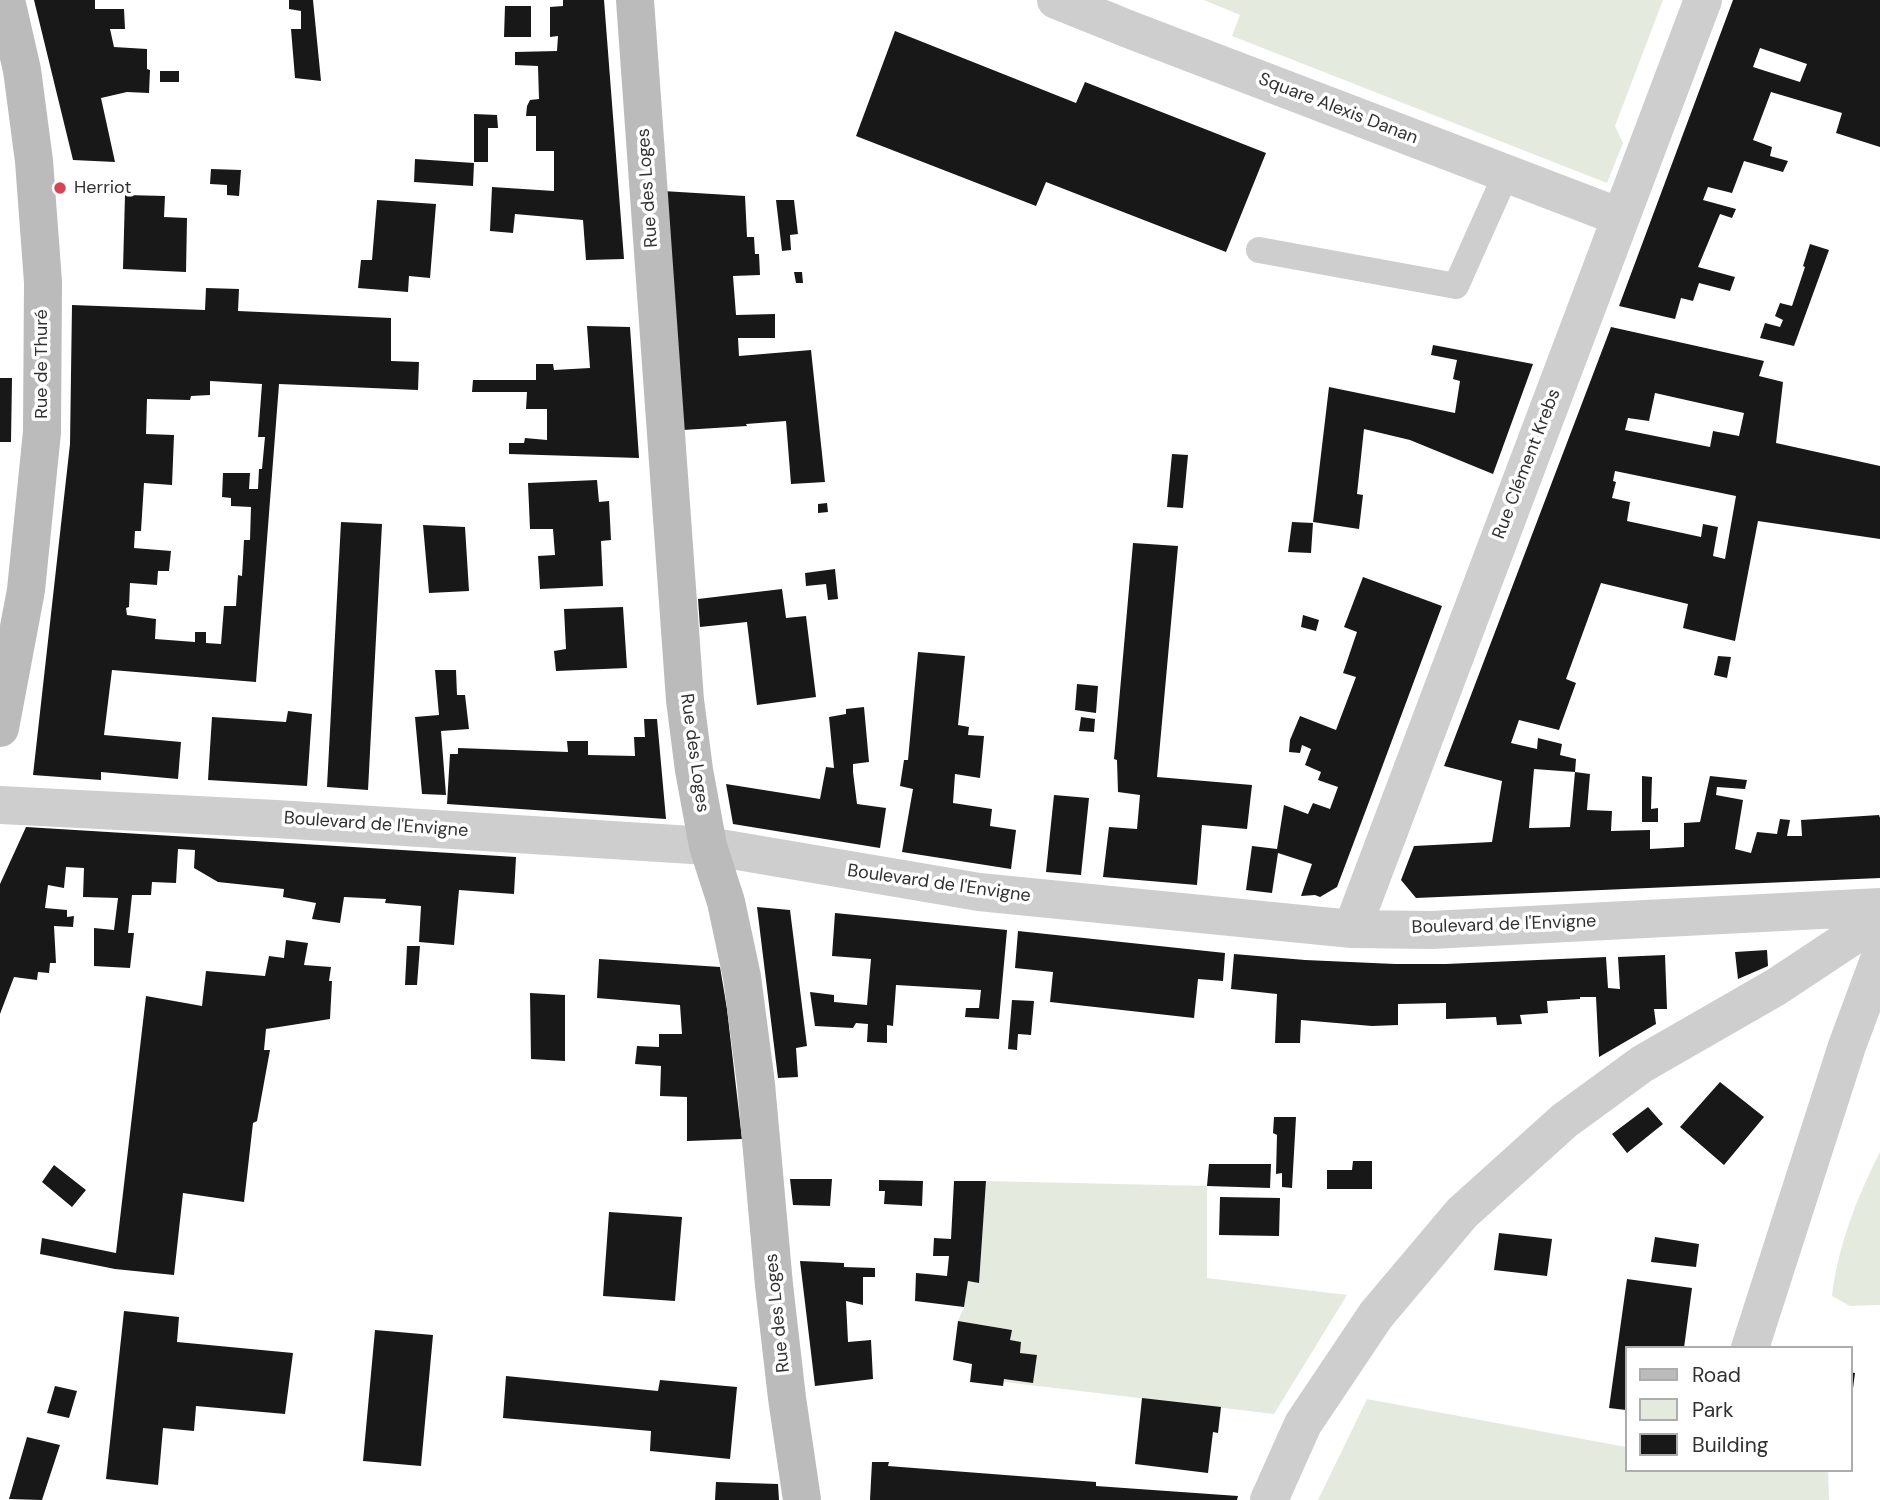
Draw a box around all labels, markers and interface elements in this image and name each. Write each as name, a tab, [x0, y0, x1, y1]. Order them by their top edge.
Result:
street label: Square Alexis Danan	[1255, 69, 1421, 149]
street label: Rue des Loges	[633, 128, 663, 248]
place label: Herriot	[74, 177, 131, 199]
marker: Herriot	[52, 180, 68, 196]
street label: Rue de Thuré	[31, 309, 53, 419]
street label: Rue Clément Krebs	[1488, 386, 1566, 542]
street label: Rue des Loges	[675, 692, 713, 814]
street label: Boulevard de l'Envigne	[283, 808, 469, 842]
street label: Boulevard de l'Envigne	[846, 860, 1032, 908]
street label: Boulevard de l'Envigne	[1411, 911, 1597, 939]
street label: Rue des Loges	[761, 1252, 795, 1374]
legend	[1624, 1346, 1852, 1472]
text: Road	[1692, 1361, 1741, 1389]
text: Park	[1692, 1396, 1733, 1424]
text: Building	[1692, 1431, 1768, 1459]

